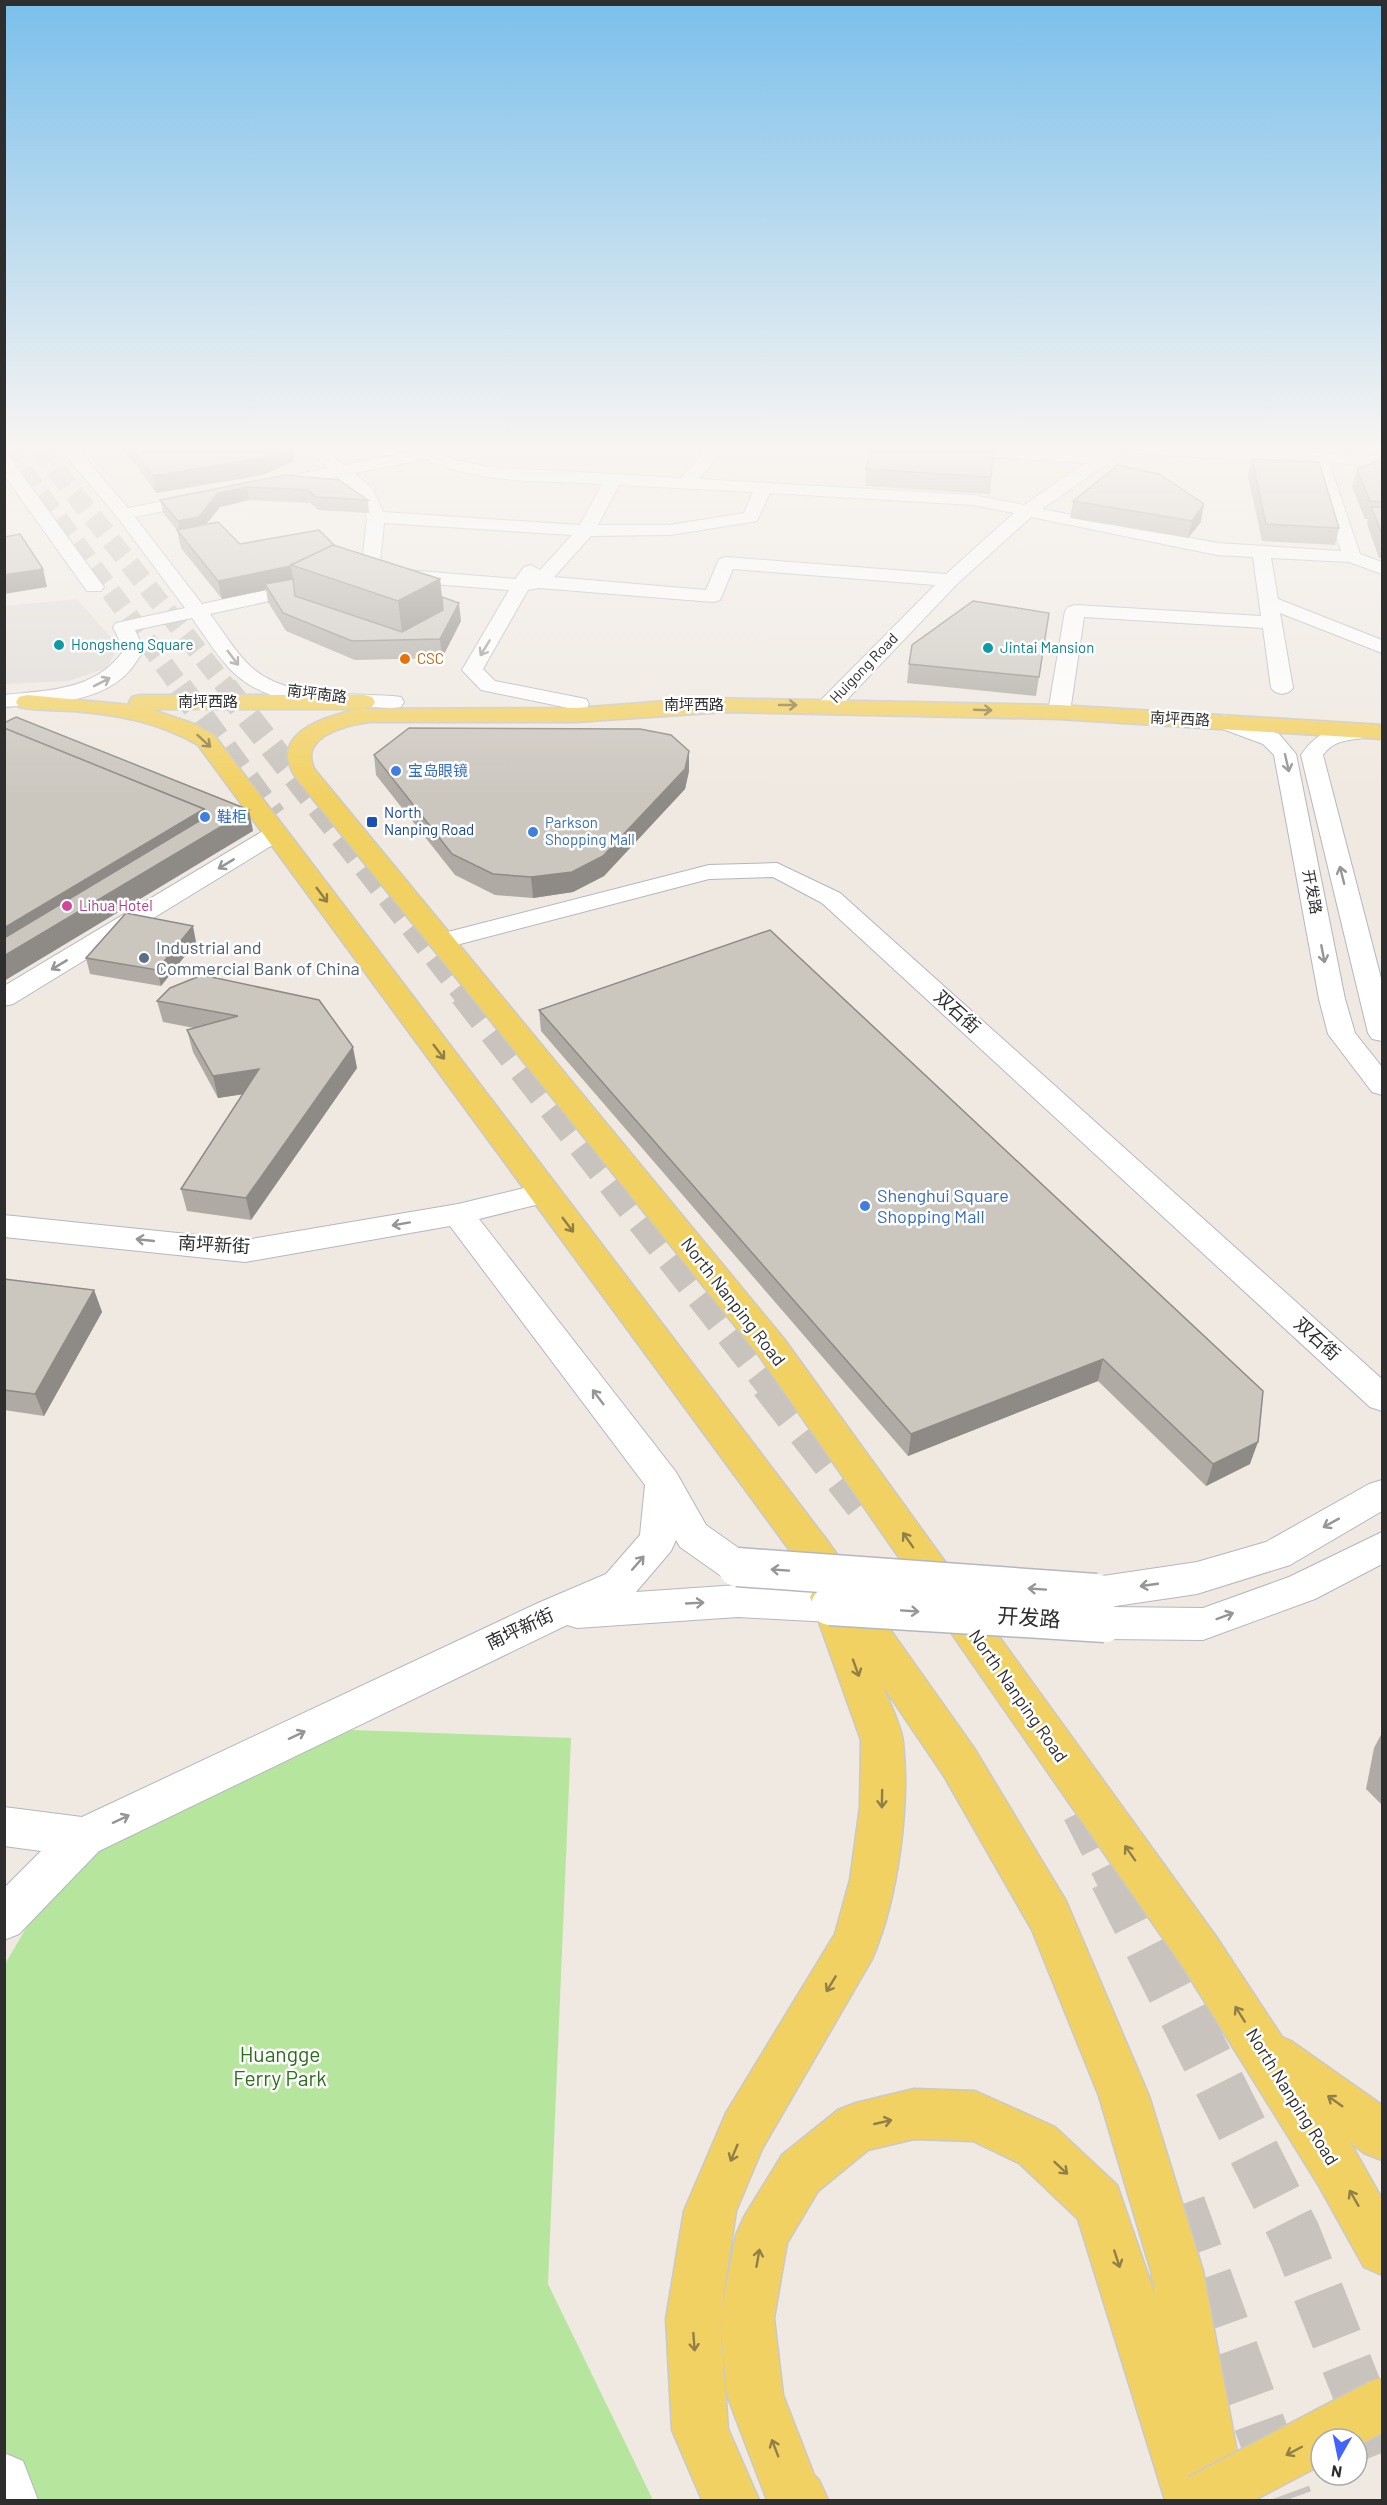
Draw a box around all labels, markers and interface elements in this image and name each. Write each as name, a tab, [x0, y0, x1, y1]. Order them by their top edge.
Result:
street label: Huigong Road	[825, 629, 901, 706]
place label: Hongsheng Square	[71, 635, 193, 653]
marker: Hongsheng Square	[52, 638, 66, 652]
place label: Jintai Mansion	[1000, 638, 1094, 656]
one-way arrow	[479, 639, 491, 656]
marker: Jintai Mansion	[981, 641, 995, 655]
place label: CSC	[417, 649, 444, 667]
one-way arrow	[227, 650, 239, 666]
marker: CSC	[398, 652, 412, 666]
one-way arrow	[93, 676, 111, 687]
street label: 南坪南路	[286, 680, 348, 706]
street label: 南坪西路	[178, 692, 238, 710]
street label: 南坪西路	[664, 695, 724, 713]
one-way arrow	[778, 699, 798, 711]
one-way arrow	[973, 705, 993, 716]
street label: 南坪西路	[1150, 707, 1210, 729]
one-way arrow	[196, 734, 211, 748]
one-way arrow	[1281, 753, 1293, 772]
place label: 宝岛眼镜	[408, 761, 468, 779]
marker: 宝岛眼镜	[389, 764, 403, 778]
place label: North Nanping Road	[384, 803, 474, 838]
place label: 鞋柜	[217, 807, 247, 825]
marker: 鞋柜	[198, 810, 212, 824]
place label: Parkson Shopping Mall	[545, 813, 635, 848]
marker: North Nanping Road	[365, 815, 379, 829]
marker: Parkson Shopping Mall	[526, 825, 540, 839]
one-way arrow	[218, 858, 235, 870]
one-way arrow	[1336, 866, 1348, 885]
street label: 开发路	[1300, 868, 1326, 916]
one-way arrow	[316, 887, 328, 903]
place label: Lihua Hotel	[79, 896, 153, 914]
marker: Lihua Hotel	[60, 899, 74, 913]
place label: Industrial and Commercial Bank of China	[156, 936, 360, 979]
one-way arrow	[1318, 944, 1329, 964]
marker: Industrial and Commercial Bank of China	[137, 951, 151, 965]
one-way arrow	[51, 960, 68, 972]
street label: 双石街	[930, 985, 985, 1037]
one-way arrow	[433, 1043, 445, 1059]
place label: Shenghui Square Shopping Mall	[877, 1184, 1009, 1227]
marker: Shenghui Square Shopping Mall	[858, 1199, 872, 1213]
one-way arrow	[562, 1216, 575, 1232]
one-way arrow	[391, 1219, 411, 1230]
street label: 南坪新街	[178, 1231, 251, 1257]
street label: North Nanping Road	[677, 1233, 791, 1370]
one-way arrow	[136, 1234, 156, 1245]
street label: 双石街	[1290, 1312, 1345, 1364]
one-way arrow	[592, 1390, 604, 1406]
one-way arrow	[1323, 1518, 1341, 1529]
one-way arrow	[902, 1532, 914, 1549]
one-way arrow	[631, 1556, 645, 1571]
one-way arrow	[770, 1564, 790, 1575]
one-way arrow	[1139, 1580, 1159, 1591]
one-way arrow	[1028, 1583, 1048, 1594]
one-way arrow	[684, 1598, 704, 1609]
street label: 开发路	[997, 1602, 1061, 1631]
street label: 南坪新街	[482, 1603, 557, 1653]
one-way arrow	[899, 1605, 919, 1616]
one-way arrow	[1215, 1610, 1234, 1621]
street label: North Nanping Road	[965, 1625, 1073, 1766]
one-way arrow	[851, 1658, 862, 1677]
one-way arrow	[288, 1729, 306, 1741]
one-way arrow	[876, 1788, 888, 1808]
one-way arrow	[112, 1813, 130, 1824]
one-way arrow	[1124, 1846, 1136, 1862]
one-way arrow	[825, 1975, 837, 1992]
one-way arrow	[1233, 2006, 1245, 2023]
street label: North Nanping Road	[1242, 2024, 1344, 2169]
park label: Huangge Ferry Park	[233, 2041, 327, 2090]
one-way arrow	[1327, 2095, 1343, 2107]
one-way arrow	[873, 2115, 892, 2127]
one-way arrow	[728, 2144, 739, 2162]
one-way arrow	[1054, 2161, 1069, 2175]
one-way arrow	[1348, 2190, 1360, 2207]
one-way arrow	[753, 2249, 764, 2268]
one-way arrow	[1112, 2249, 1123, 2268]
one-way arrow	[689, 2332, 700, 2352]
north arrow	[1309, 2427, 1369, 2487]
one-way arrow	[769, 2439, 780, 2458]
one-way arrow	[1286, 2445, 1303, 2457]
text: N	[1330, 2462, 1343, 2483]

